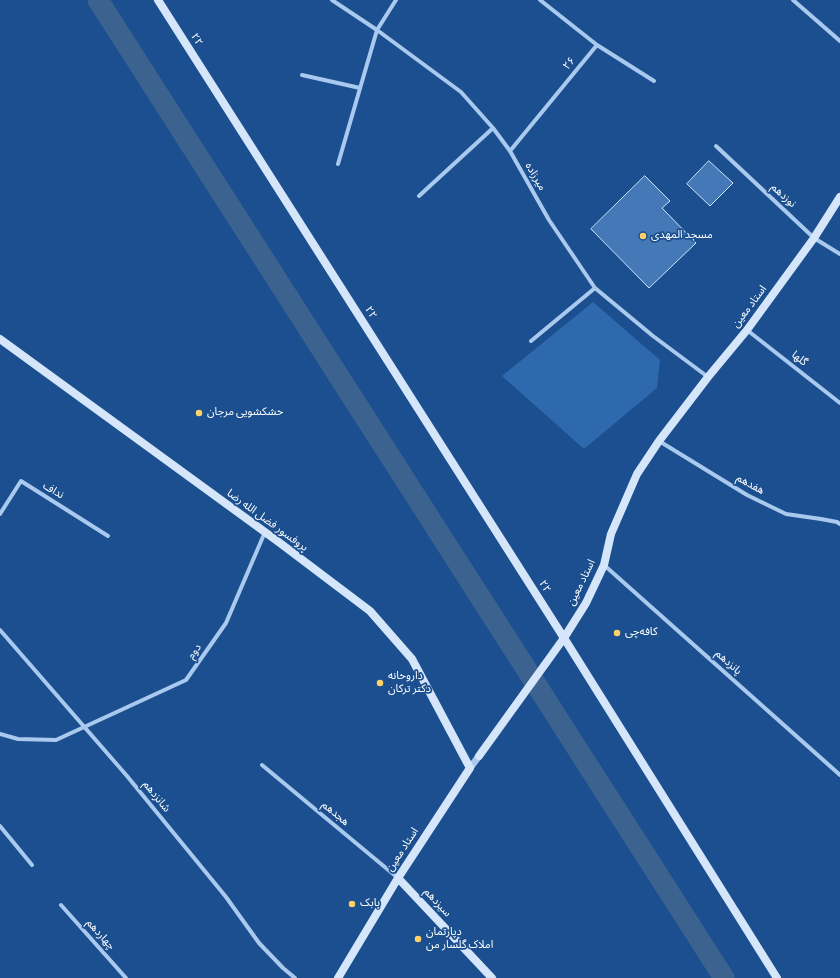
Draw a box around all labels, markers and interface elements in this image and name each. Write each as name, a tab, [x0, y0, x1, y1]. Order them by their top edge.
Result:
street label: ۲۲	[187, 31, 205, 49]
street label: ۲۶	[561, 55, 579, 73]
street label: میرزاده	[522, 161, 548, 193]
street label: نوزدهم	[768, 181, 798, 211]
place label: مسجد المهدی	[651, 229, 713, 243]
marker: مسجد المهدی	[638, 231, 648, 241]
street label: استاد معین	[730, 283, 770, 331]
street label: ۲۲	[361, 304, 379, 322]
street label: گلها	[788, 349, 810, 369]
place label: خشکشویی مرجان	[207, 406, 283, 420]
marker: خشکشویی مرجان	[194, 408, 204, 418]
street label: هفدهم	[734, 472, 766, 498]
street label: نداف	[40, 480, 66, 502]
street label: پروفسور فضل الله رضا	[224, 487, 310, 555]
street label: استاد معین	[565, 558, 599, 608]
street label: ۲۲	[535, 578, 553, 596]
place label: کافه‌چی	[625, 626, 658, 640]
marker: کافه‌چی	[612, 628, 622, 638]
street label: دوم	[185, 642, 205, 662]
street label: پانزدهم	[712, 648, 744, 678]
place label: داروخانه دکتر ترکان	[388, 670, 431, 696]
marker: داروخانه دکتر ترکان	[375, 678, 385, 688]
street label: شانزدهم	[139, 779, 173, 815]
street label: هجدهم	[319, 799, 351, 829]
street label: استاد معین	[384, 826, 422, 874]
street label: سیزدهم	[420, 886, 454, 920]
place label: بابک	[360, 897, 380, 911]
marker: بابک	[347, 899, 357, 909]
street label: چهاردهم	[83, 917, 117, 953]
place label: دپارتمان املاک گلسار من	[426, 926, 493, 952]
marker: دپارتمان املاک گلسار من	[413, 934, 423, 944]

